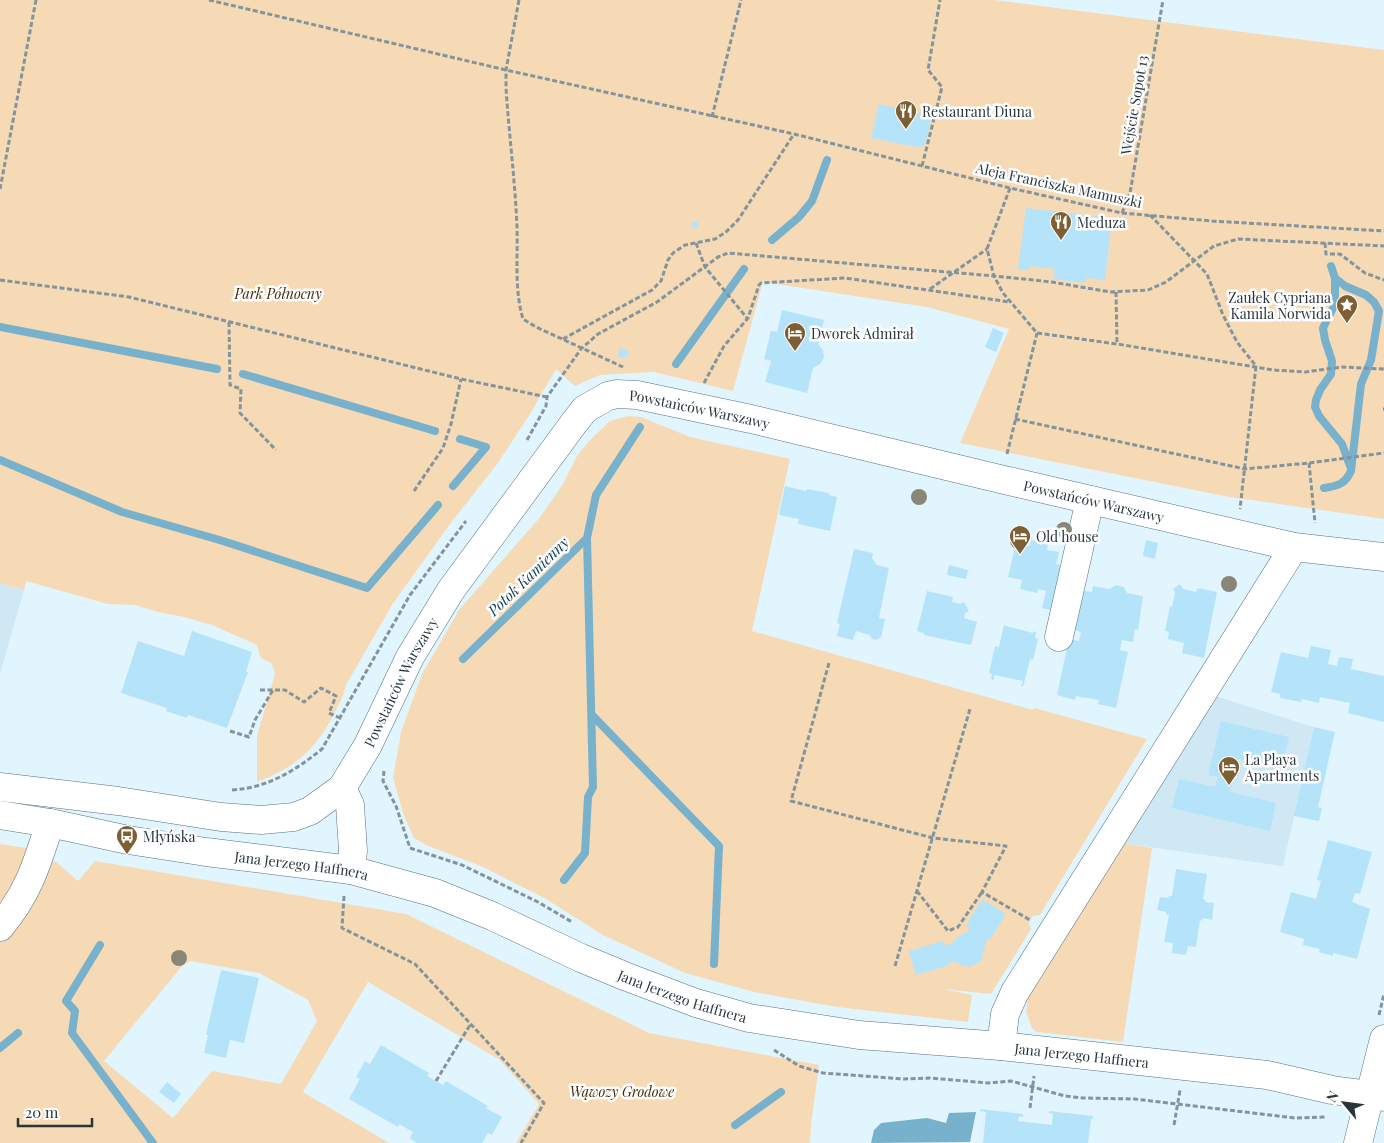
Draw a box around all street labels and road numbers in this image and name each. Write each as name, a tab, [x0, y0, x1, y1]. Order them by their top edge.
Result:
street label: Wejście Sopot 13	[1116, 54, 1152, 157]
street label: Aleja Franciszka Mamuszki	[973, 158, 1144, 212]
street label: Powstańców Warszawy	[629, 385, 772, 433]
street label: Powstańców Warszawy	[1022, 475, 1166, 526]
street label: Powstańców Warszawy	[359, 613, 442, 750]
street label: Jana Jerzego Haffnera	[233, 846, 371, 884]
street label: Jana Jerzego Haffnera	[614, 964, 749, 1026]
street label: Jana Jerzego Haffnera	[1013, 1038, 1150, 1072]

